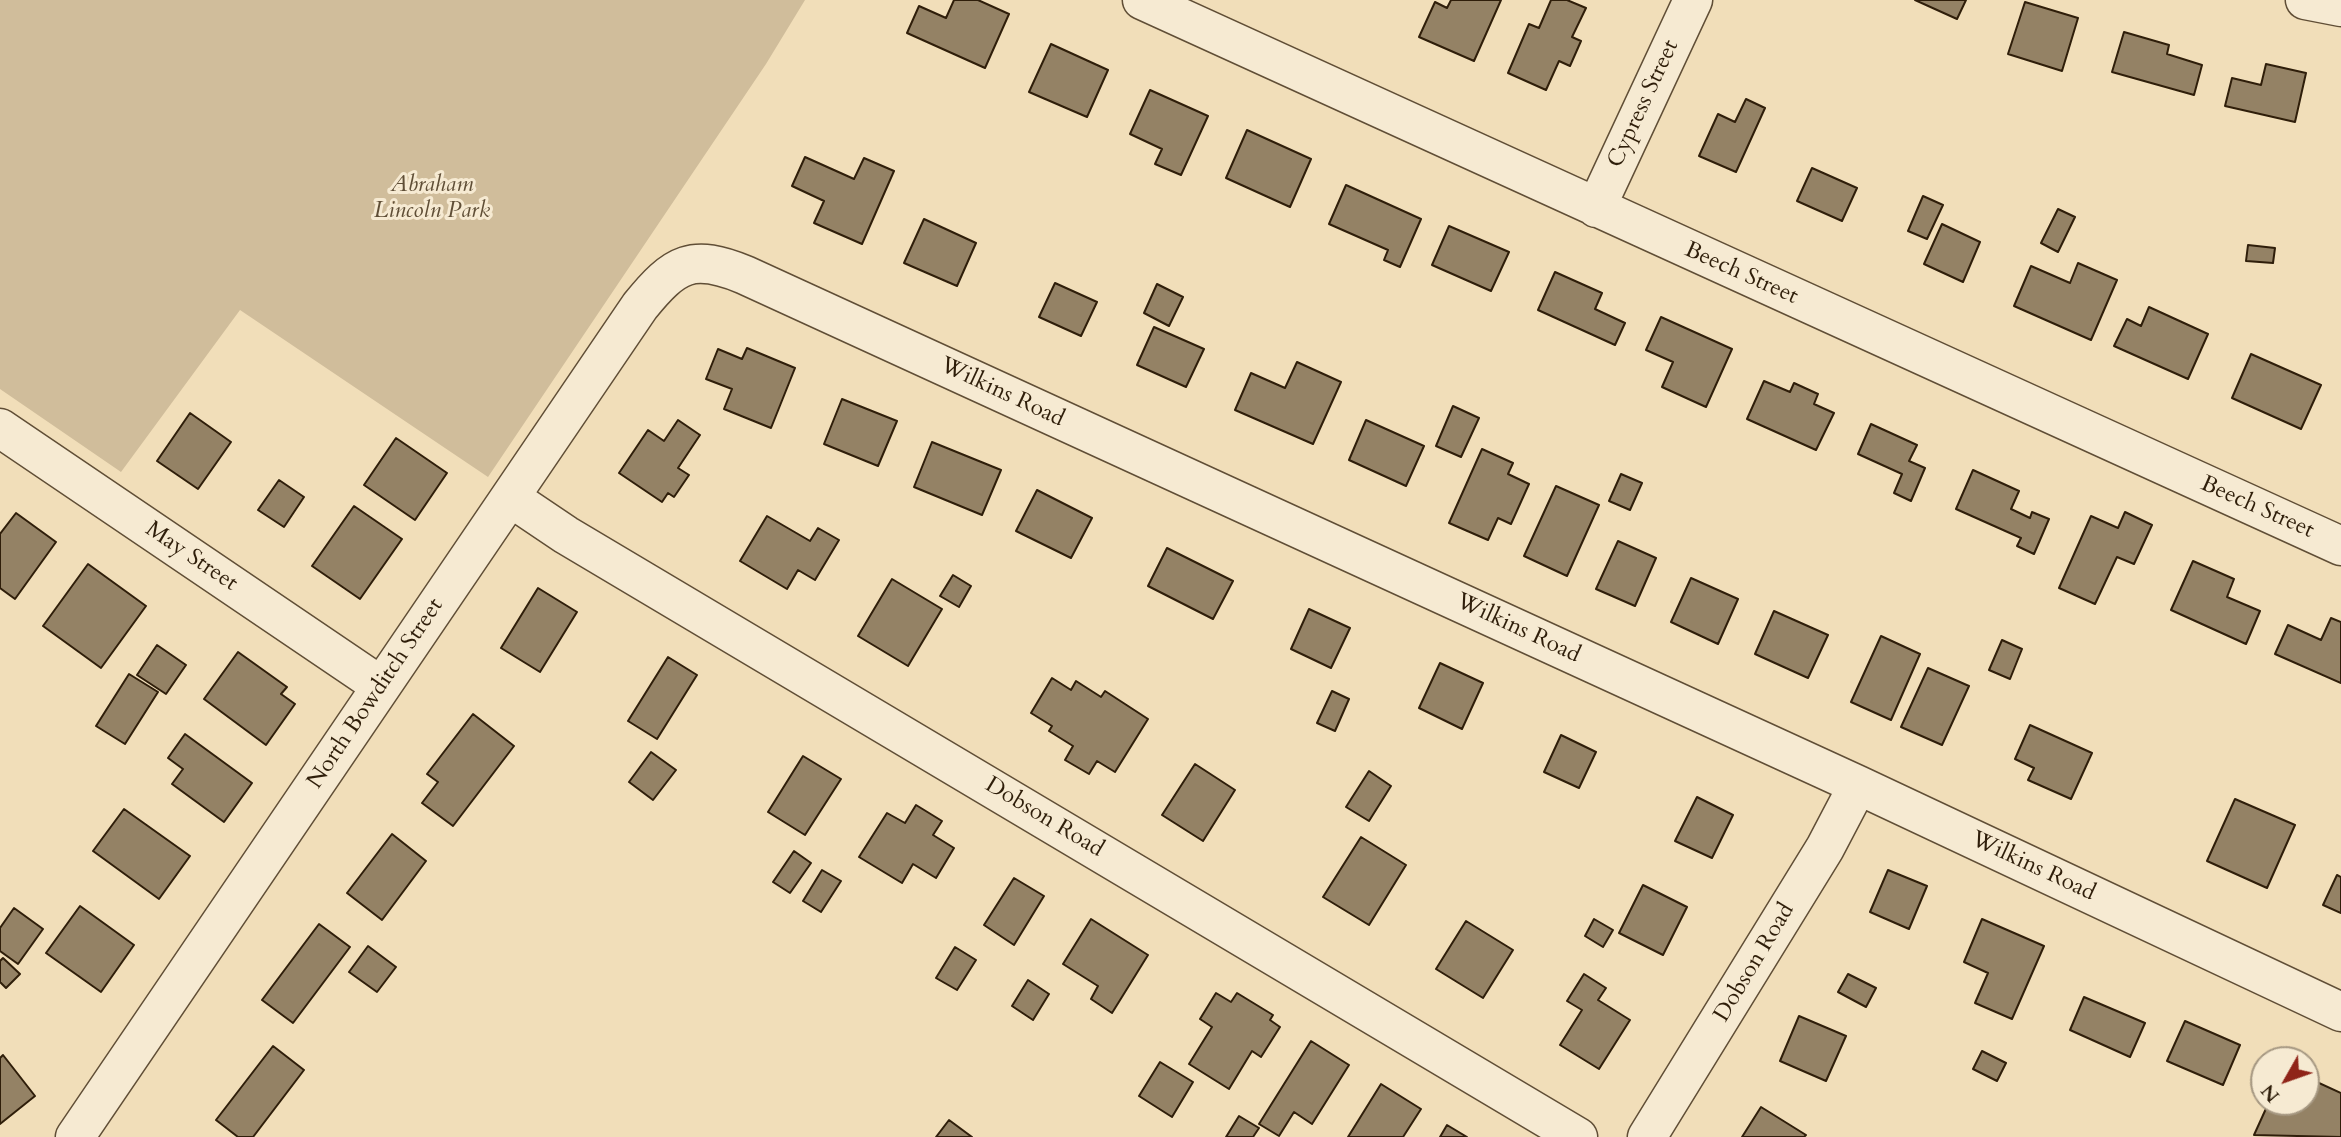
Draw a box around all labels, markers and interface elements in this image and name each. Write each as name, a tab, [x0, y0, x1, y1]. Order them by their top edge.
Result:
street label: Cypress Street	[1602, 36, 1686, 172]
park label: Abraham Lincoln Park	[374, 172, 490, 226]
street label: Beech Street	[1680, 237, 1802, 311]
street label: Wilkins Road	[935, 352, 1069, 434]
street label: Beech Street	[2196, 471, 2318, 545]
street label: May Street	[140, 516, 242, 598]
street label: Wilkins Road	[1451, 588, 1585, 670]
street label: North Bowditch Street	[302, 594, 450, 794]
street label: Dobson Road	[980, 772, 1108, 864]
street label: Wilkins Road	[1966, 826, 2100, 908]
street label: Dobson Road	[1709, 899, 1801, 1027]
north arrow	[2250, 1046, 2320, 1116]
text: N	[2255, 1079, 2286, 1108]

